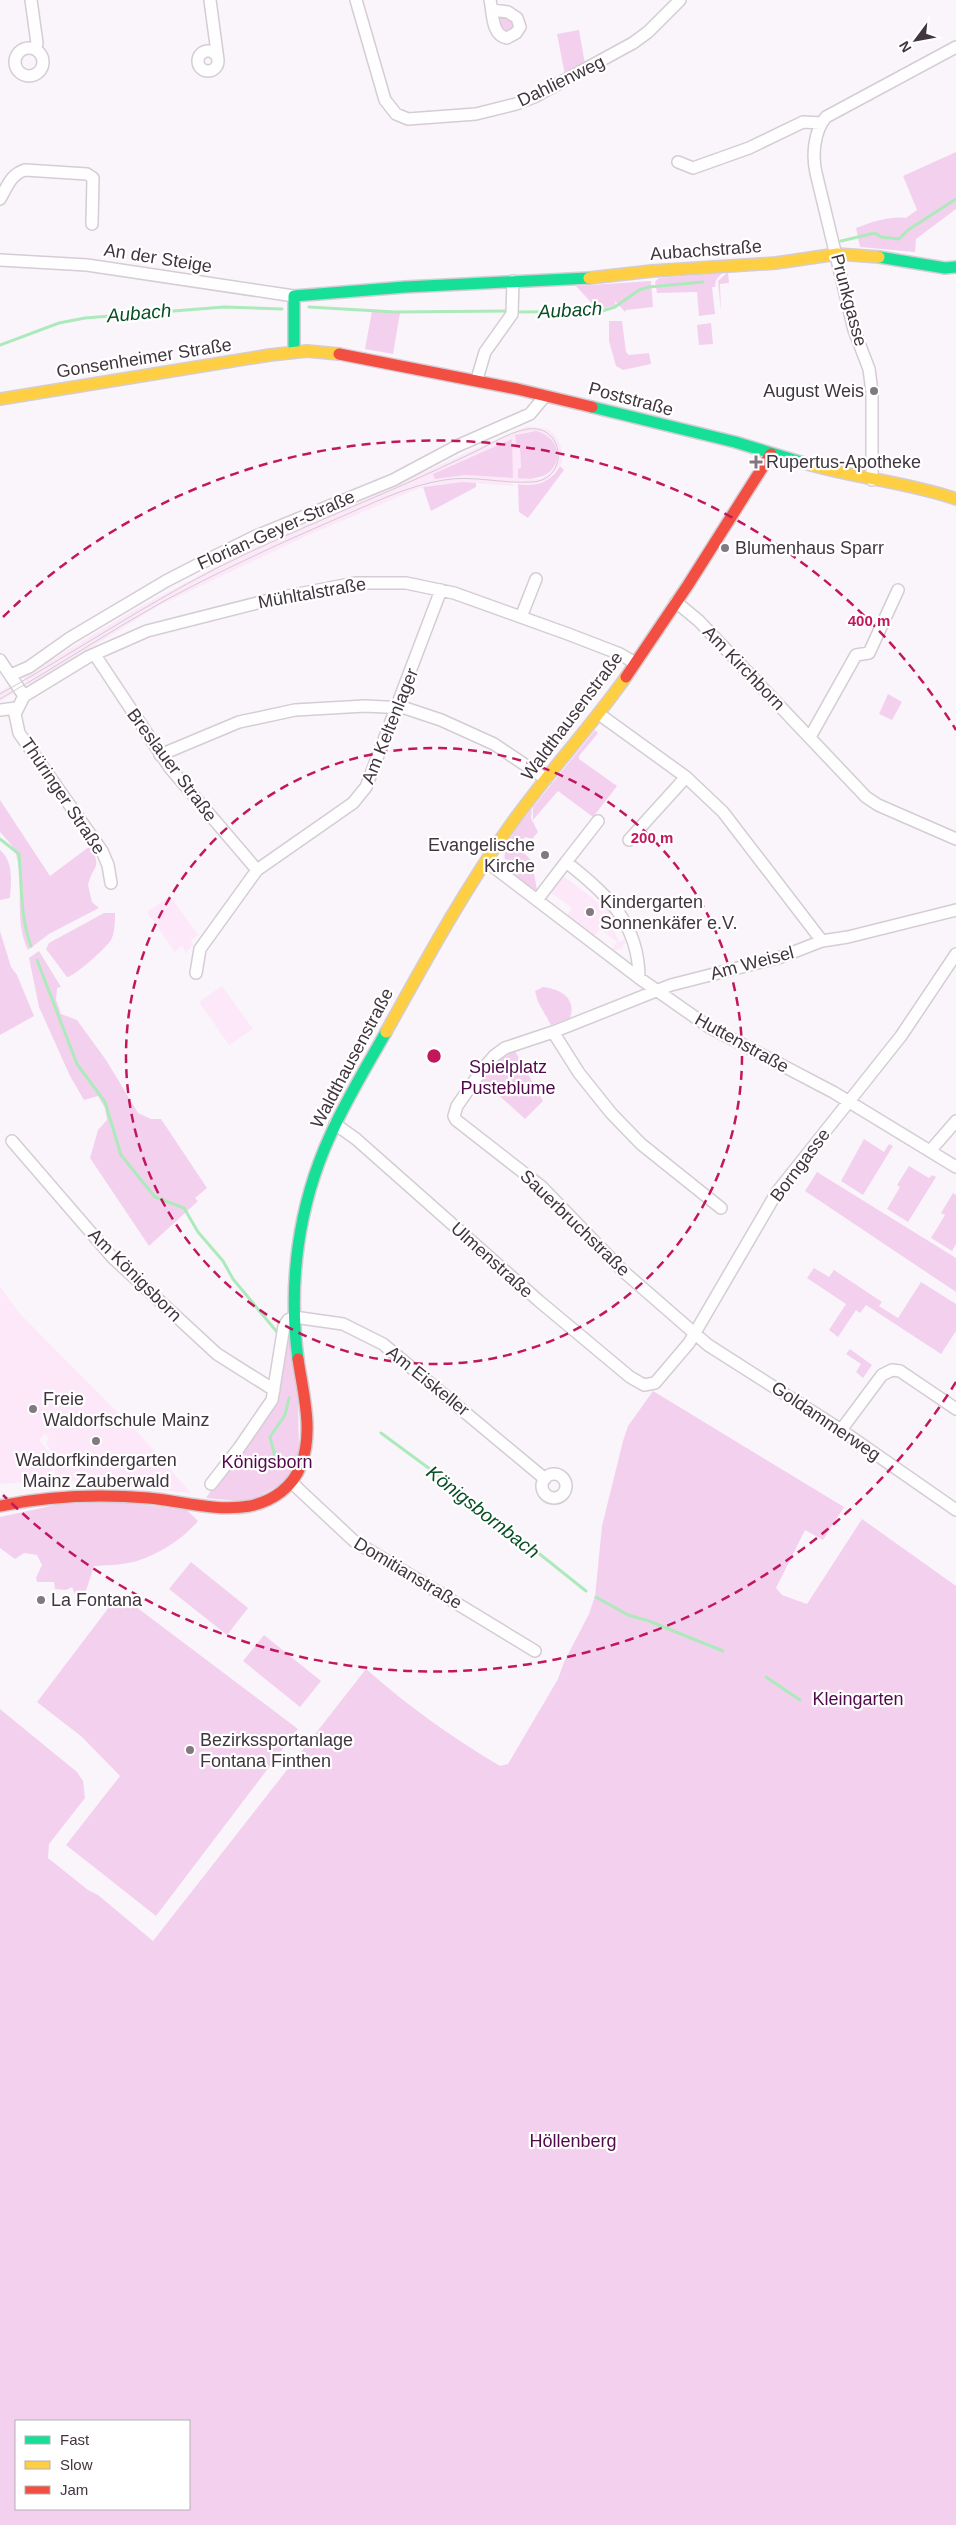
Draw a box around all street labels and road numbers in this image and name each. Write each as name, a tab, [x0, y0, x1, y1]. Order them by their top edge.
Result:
street label: Dahlienweg	[514, 51, 608, 111]
street label: Aubachstraße	[649, 236, 763, 264]
street label: An der Steige	[103, 240, 213, 276]
street label: Prunkgasse	[827, 252, 871, 348]
street label: Gonsenheimer Straße	[55, 334, 233, 382]
street label: Poststraße	[586, 378, 676, 420]
street label: Florian-Geyer-Straße	[194, 486, 358, 574]
street label: Mühltalstraße	[257, 574, 367, 612]
street label: Am Kirchborn	[699, 622, 789, 714]
street label: Waldthausenstraße	[517, 648, 627, 784]
street label: Am Keltenlager	[358, 665, 422, 787]
street label: Breslauer Straße	[123, 705, 221, 825]
street label: Thüringer Straße	[17, 734, 109, 858]
street label: Am Weisel	[708, 942, 796, 984]
street label: Waldthausenstraße	[307, 985, 397, 1131]
street label: Huttenstraße	[692, 1009, 792, 1077]
street label: Borngasse	[766, 1125, 834, 1205]
street label: Sauerbruchstraße	[516, 1166, 634, 1280]
street label: Ulmenstraße	[447, 1218, 537, 1302]
street label: Am Königsborn	[84, 1224, 186, 1326]
street label: Am Eiskeller	[383, 1342, 473, 1420]
street label: Goldammerweg	[768, 1377, 884, 1465]
street label: Domitianstraße	[351, 1533, 465, 1613]

